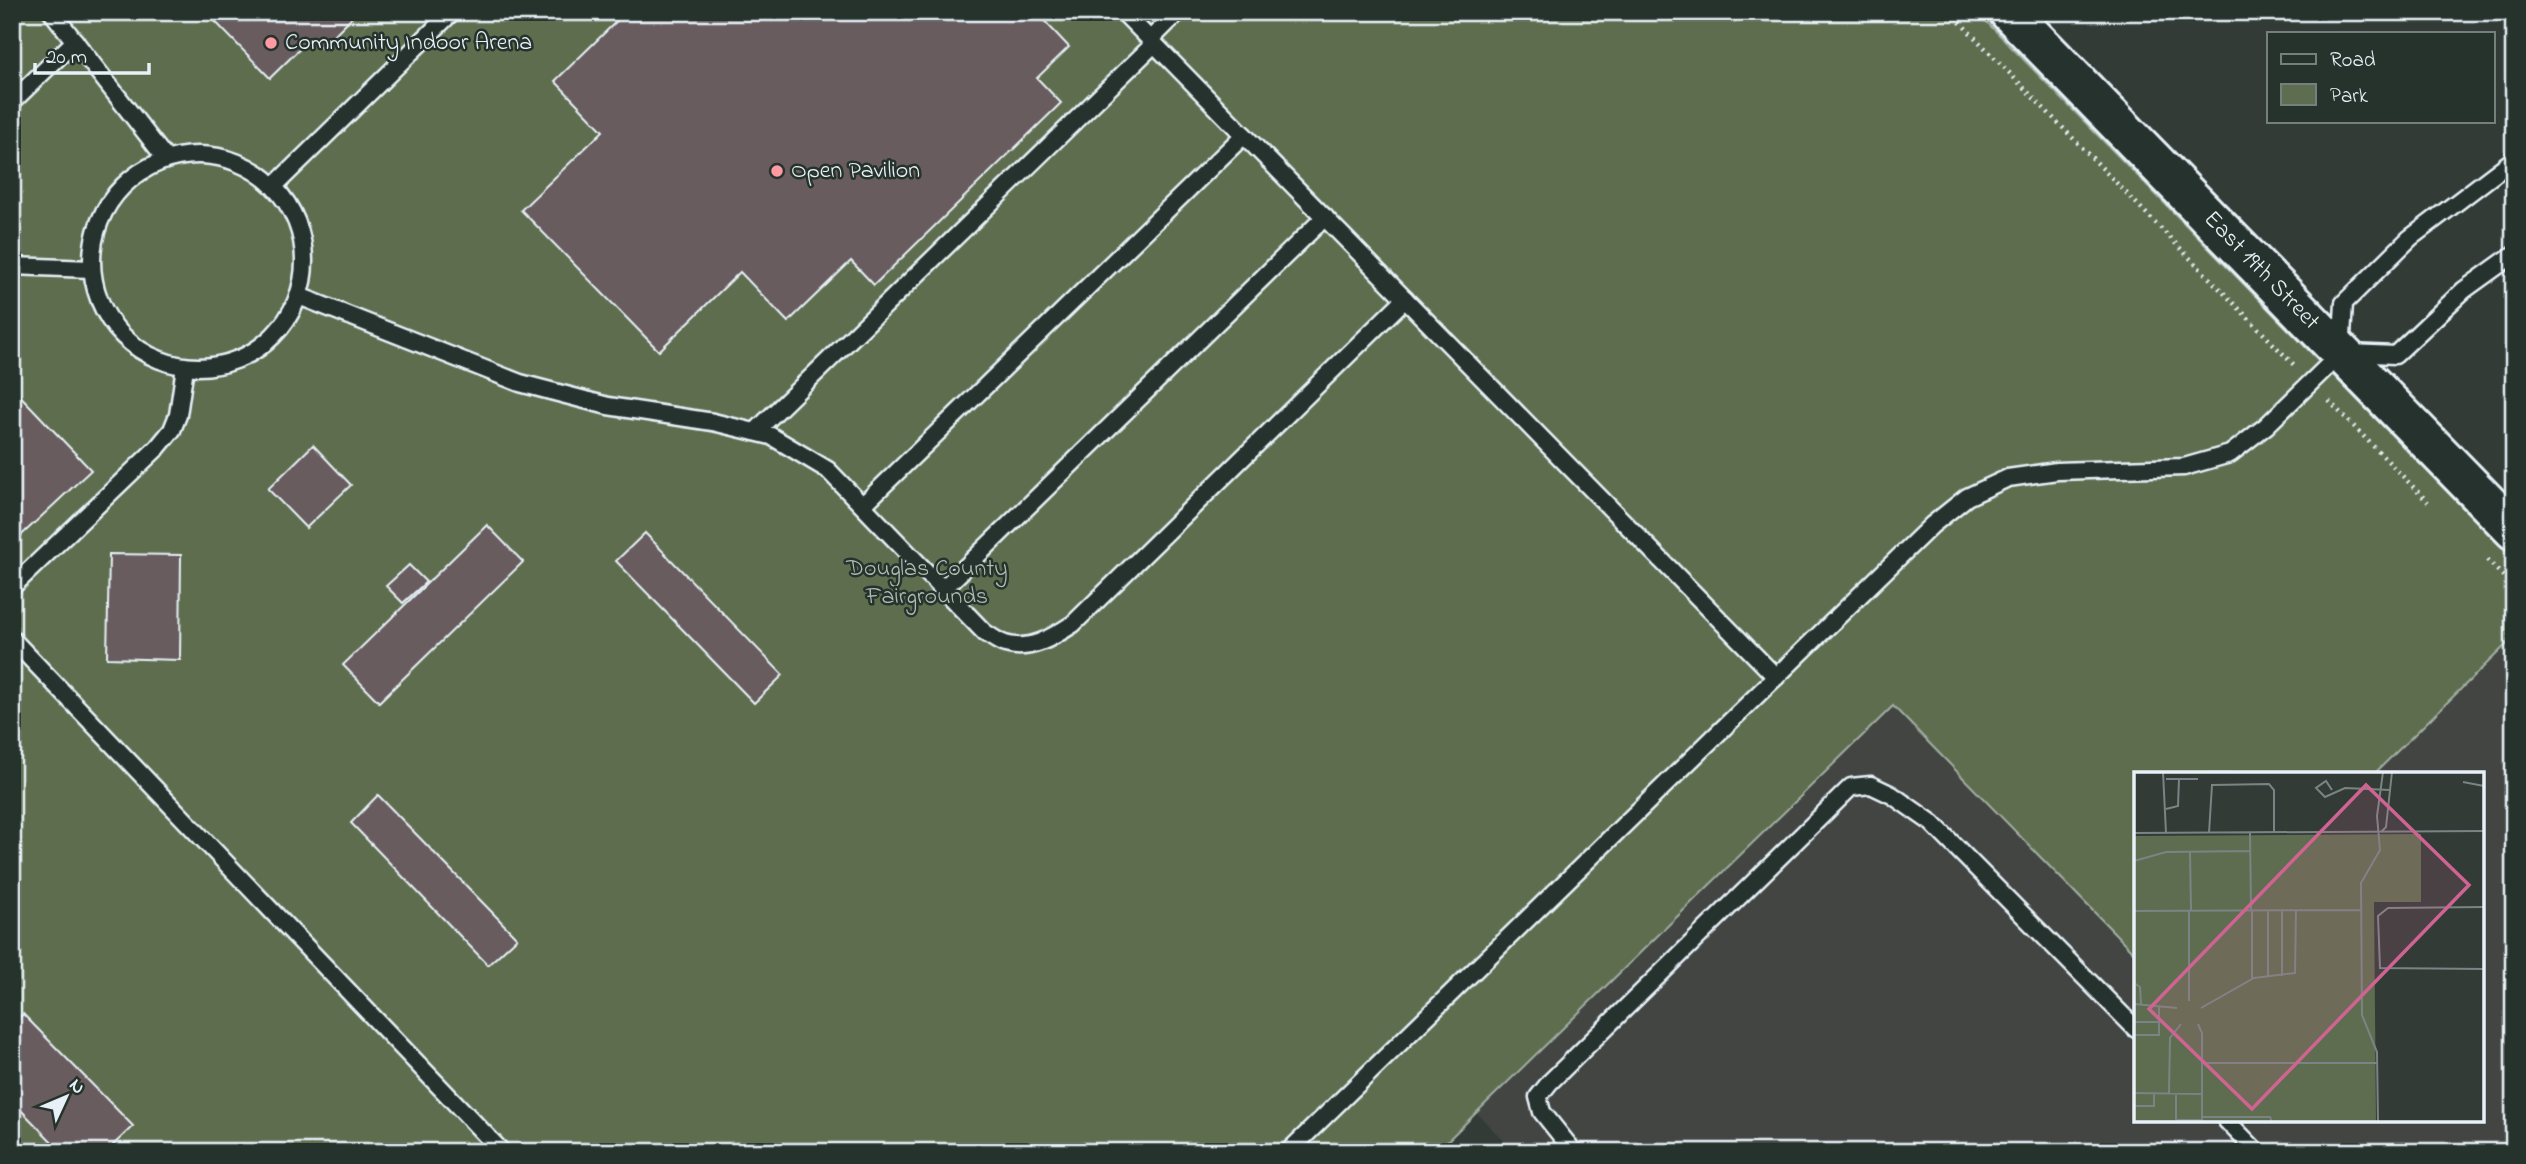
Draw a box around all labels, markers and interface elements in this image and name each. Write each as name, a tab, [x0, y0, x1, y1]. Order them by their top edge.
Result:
place label: Community Indoor Arena	[285, 26, 532, 62]
scale bar	[35, 32, 149, 76]
legend	[2267, 32, 2494, 122]
marker: Community Indoor Arena	[263, 35, 279, 51]
text: 20 m	[46, 43, 87, 73]
text: Road	[2330, 46, 2376, 76]
text: Park	[2330, 82, 2369, 112]
place label: Open Pavilion	[791, 154, 920, 189]
marker: Open Pavilion	[769, 163, 785, 179]
street label: East 19th Street	[2195, 203, 2327, 339]
park label: Douglas County Fairgrounds	[845, 552, 1008, 615]
inset map	[2134, 772, 2484, 1122]
north arrow	[32, 1062, 102, 1132]
text: N	[62, 1073, 91, 1101]

